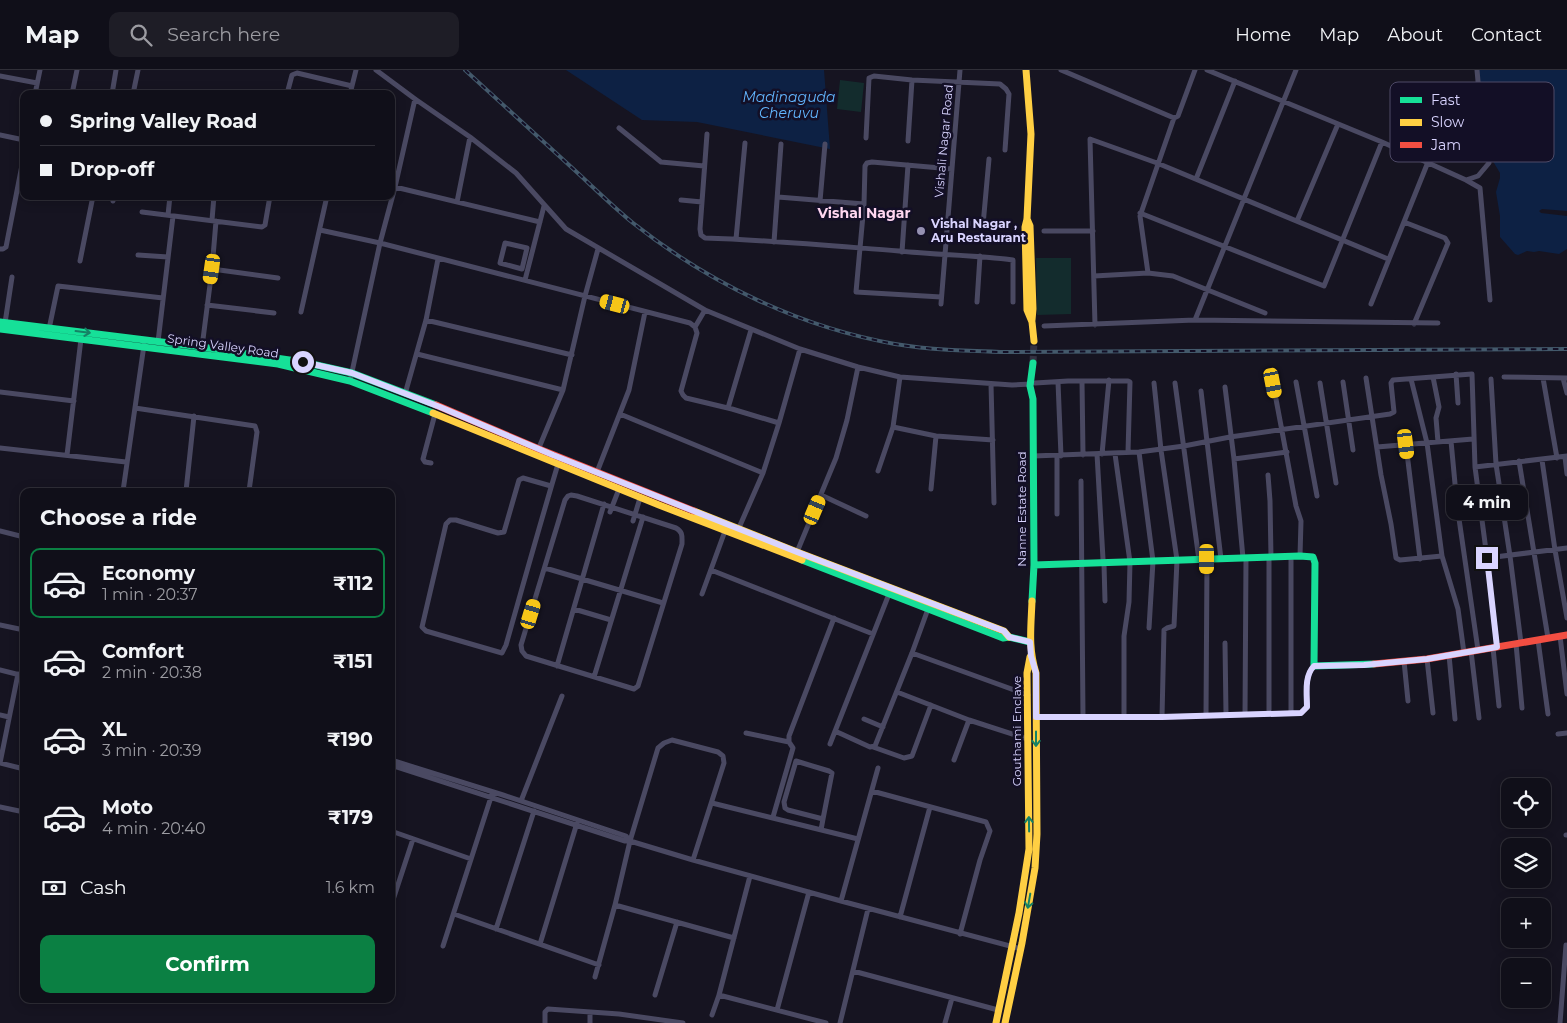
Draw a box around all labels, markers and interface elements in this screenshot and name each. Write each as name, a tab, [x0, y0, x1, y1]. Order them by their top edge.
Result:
search box	[109, 12, 459, 57]
text: Map	[25, 20, 79, 49]
icon: search	[127, 21, 155, 49]
text: Search here	[167, 23, 280, 46]
text: Home	[1235, 24, 1291, 46]
text: Map	[1319, 24, 1359, 46]
text: About	[1387, 24, 1443, 46]
text: Contact	[1471, 24, 1542, 46]
legend	[1390, 82, 1554, 162]
street label: Vishali Nagar Road	[931, 84, 956, 198]
water label: Madinaguda Cheruvu	[742, 88, 836, 122]
text: Fast	[1431, 91, 1461, 109]
text: Spring Valley Road	[70, 110, 257, 133]
text: Slow	[1431, 113, 1465, 131]
text: Jam	[1430, 136, 1461, 154]
text: Drop-off	[70, 158, 154, 181]
district label: Vishal Nagar	[817, 204, 910, 222]
place label: Vishal Nagar , Aru Restaurant	[930, 216, 1027, 245]
marker: Vishal Nagar , Aru Restaurant	[915, 225, 927, 237]
car	[202, 253, 221, 285]
car	[598, 293, 631, 315]
one-way arrow	[75, 327, 91, 337]
street label: Spring Valley Road	[166, 330, 280, 361]
route start	[292, 351, 314, 373]
car	[1262, 367, 1283, 399]
car	[1396, 428, 1415, 460]
street label: Nanne Estate Road	[1014, 451, 1029, 567]
callout: 4 min	[1446, 486, 1528, 520]
car	[802, 493, 827, 527]
text: 4 min	[1463, 493, 1511, 512]
text: Choose a ride	[40, 504, 197, 531]
car	[1199, 544, 1214, 574]
route end	[1476, 547, 1498, 569]
icon: car	[42, 561, 87, 606]
text: Economy	[102, 562, 195, 585]
text: ₹112	[333, 572, 373, 595]
text: 1 min · 20:37	[102, 585, 198, 604]
car	[519, 597, 542, 631]
icon: car	[42, 639, 87, 684]
text: Comfort	[102, 640, 184, 663]
text: ₹151	[333, 650, 373, 673]
text: 2 min · 20:38	[102, 663, 202, 682]
street label: Gouthami Enclave	[1009, 676, 1024, 786]
icon: car	[42, 717, 87, 762]
text: XL	[102, 718, 127, 741]
text: ₹190	[327, 728, 373, 751]
one-way arrow	[1031, 730, 1041, 747]
text: 3 min · 20:39	[102, 741, 202, 760]
map controls	[1501, 778, 1551, 1008]
button: locate	[1501, 778, 1551, 828]
icon: car	[42, 795, 87, 840]
text: Moto	[102, 796, 153, 819]
text: ₹179	[328, 806, 373, 829]
one-way arrow	[1024, 816, 1034, 832]
text: 4 min · 20:40	[102, 819, 206, 838]
button: layers	[1501, 838, 1551, 888]
icon: cash	[40, 874, 68, 902]
text: Cash	[80, 876, 127, 899]
text: 1.6 km	[326, 878, 375, 897]
one-way arrow	[1024, 893, 1034, 909]
button: +	[1501, 898, 1551, 948]
button: Confirm	[40, 935, 375, 993]
button: −	[1501, 958, 1551, 1008]

